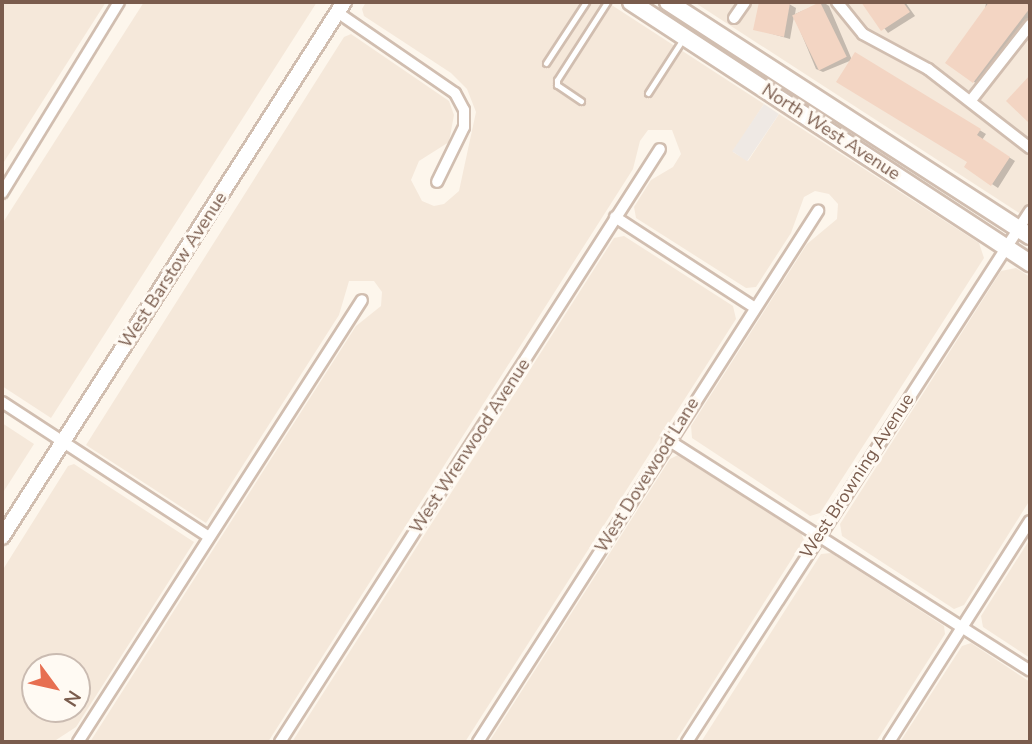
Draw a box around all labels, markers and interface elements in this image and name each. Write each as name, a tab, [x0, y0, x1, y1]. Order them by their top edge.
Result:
street label: North West Avenue	[758, 79, 904, 185]
street label: West Barstow Avenue	[114, 188, 232, 352]
street label: West Wrenwood Avenue	[405, 355, 535, 537]
street label: West Browning Avenue	[796, 389, 918, 563]
street label: West Dovewood Lane	[590, 393, 704, 557]
north arrow	[21, 653, 91, 723]
text: N	[57, 685, 87, 711]

